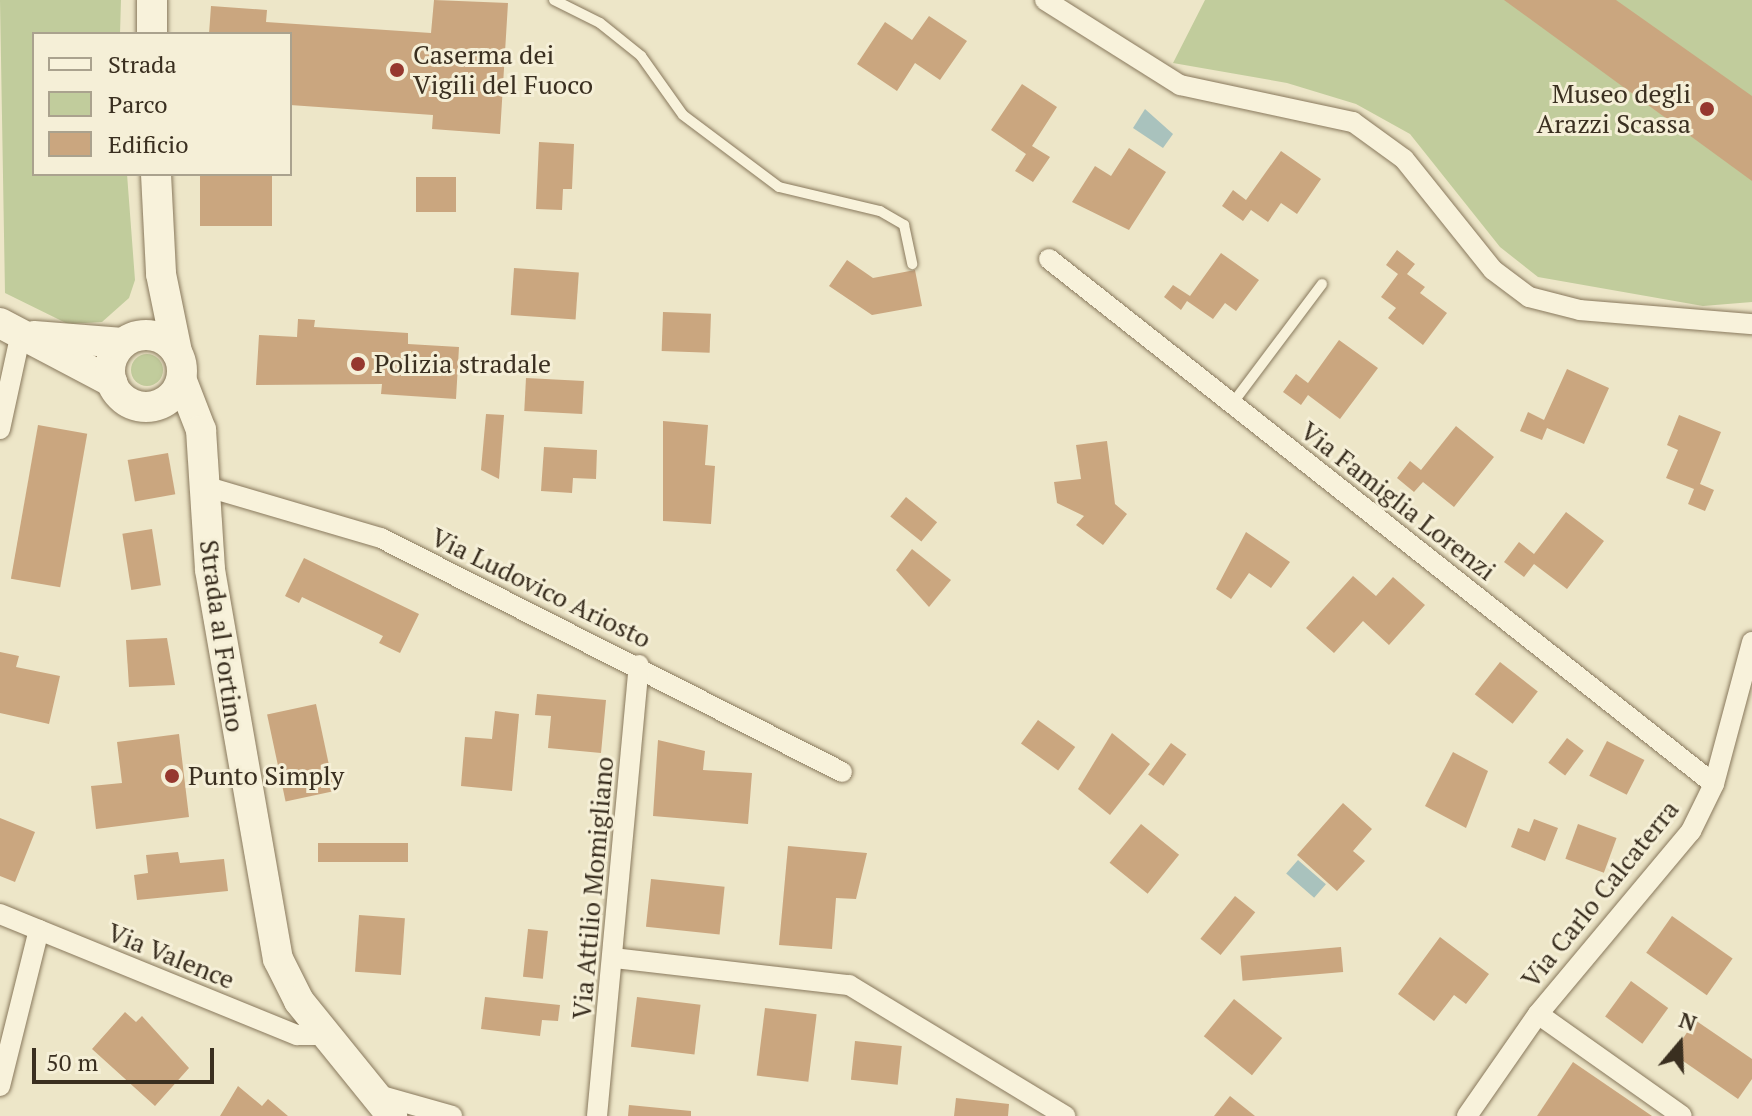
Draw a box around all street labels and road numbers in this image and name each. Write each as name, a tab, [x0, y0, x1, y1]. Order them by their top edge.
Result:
street label: Via Famiglia Lorenzi	[1294, 415, 1502, 587]
street label: Via Ludovico Ariosto	[426, 521, 656, 655]
street label: Strada al Fortino	[193, 538, 251, 734]
street label: Via Attilio Momigliano	[566, 755, 620, 1021]
street label: Via Carlo Calcaterra	[1515, 794, 1685, 994]
street label: Via Valence	[103, 916, 239, 996]

